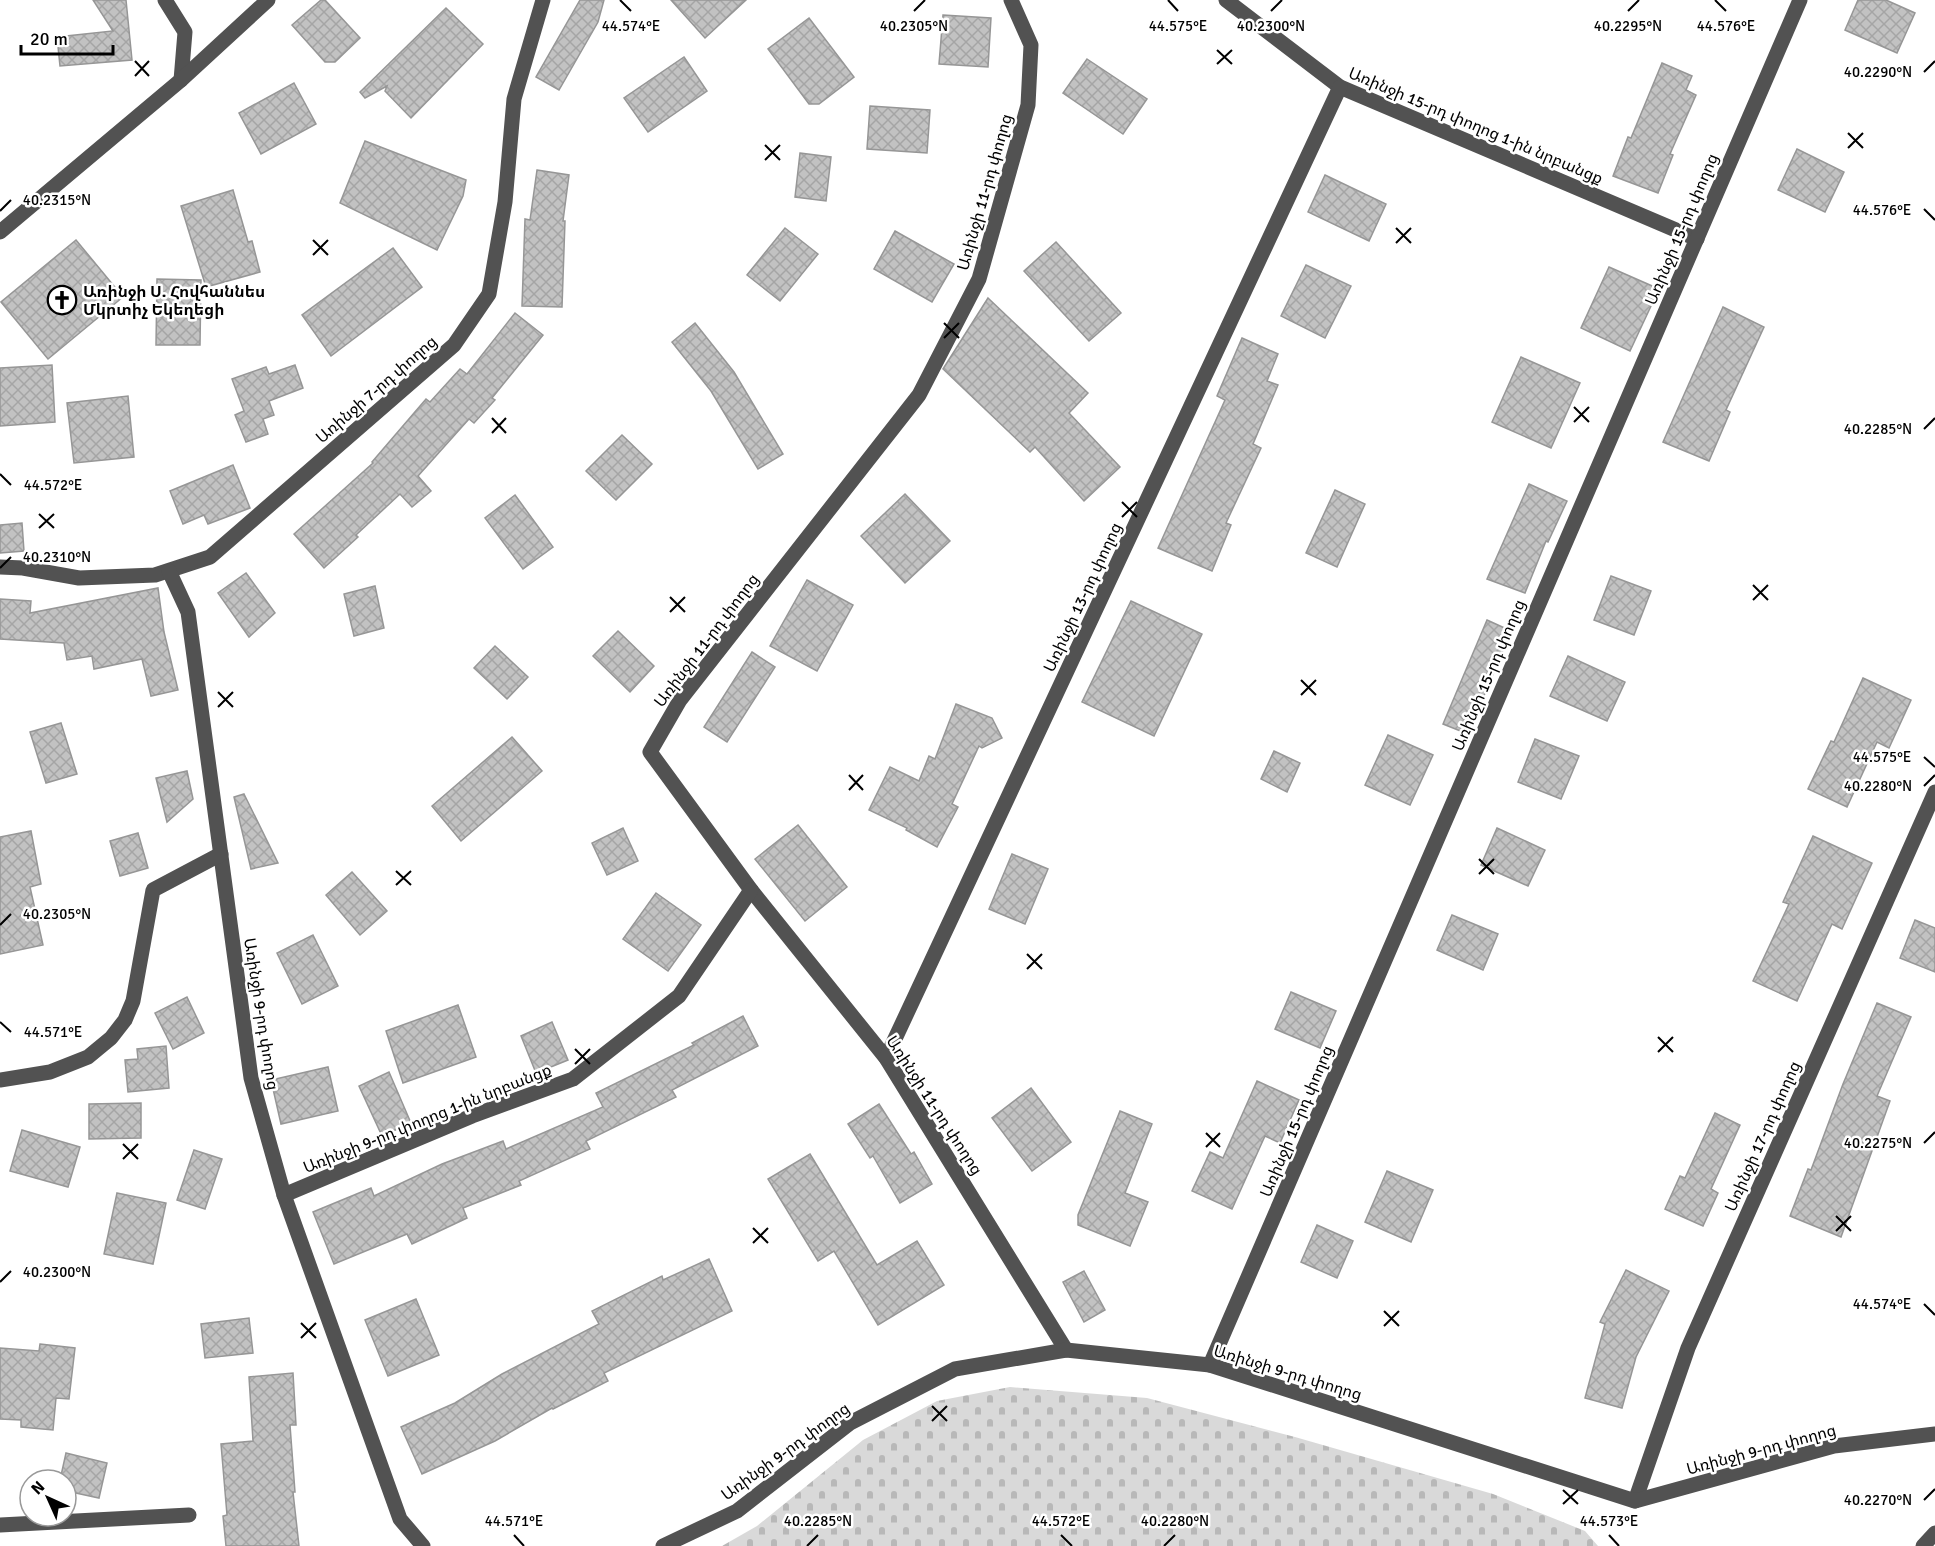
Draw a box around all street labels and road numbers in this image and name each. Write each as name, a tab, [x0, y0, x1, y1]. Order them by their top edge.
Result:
street label: Առինջի 15-րդ փողոց 1-ին նրբանցք	[1345, 63, 1606, 189]
street label: Առինջի 11-րդ փողոց	[953, 112, 1017, 273]
street label: Առինջի 15-րդ փողոց	[1641, 151, 1723, 308]
street label: Առինջի 7-րդ փողոց	[312, 332, 441, 448]
street label: Առինջի 13-րդ փողոց	[1039, 519, 1126, 675]
street label: Առինջի 11-րդ փողոց	[650, 570, 764, 711]
street label: Առինջի 15-րդ փողոց	[1448, 597, 1530, 754]
street label: Առինջի 9-րդ փողոց	[239, 937, 283, 1092]
street label: Առինջի 11-րդ փողոց	[882, 1032, 987, 1179]
street label: Առինջի 15-րդ փողոց	[1256, 1043, 1338, 1200]
street label: Առինջի 17-րդ փողոց	[1721, 1058, 1805, 1215]
street label: Առինջի 9-րդ փողոց 1-ին նրբանցք	[300, 1060, 554, 1178]
street label: Առինջի 9-րդ փողոց	[1211, 1341, 1364, 1405]
street label: Առինջի 9-րդ փողոց	[717, 1398, 854, 1505]
street label: Առինջի 9-րդ փողոց	[1684, 1420, 1838, 1480]

